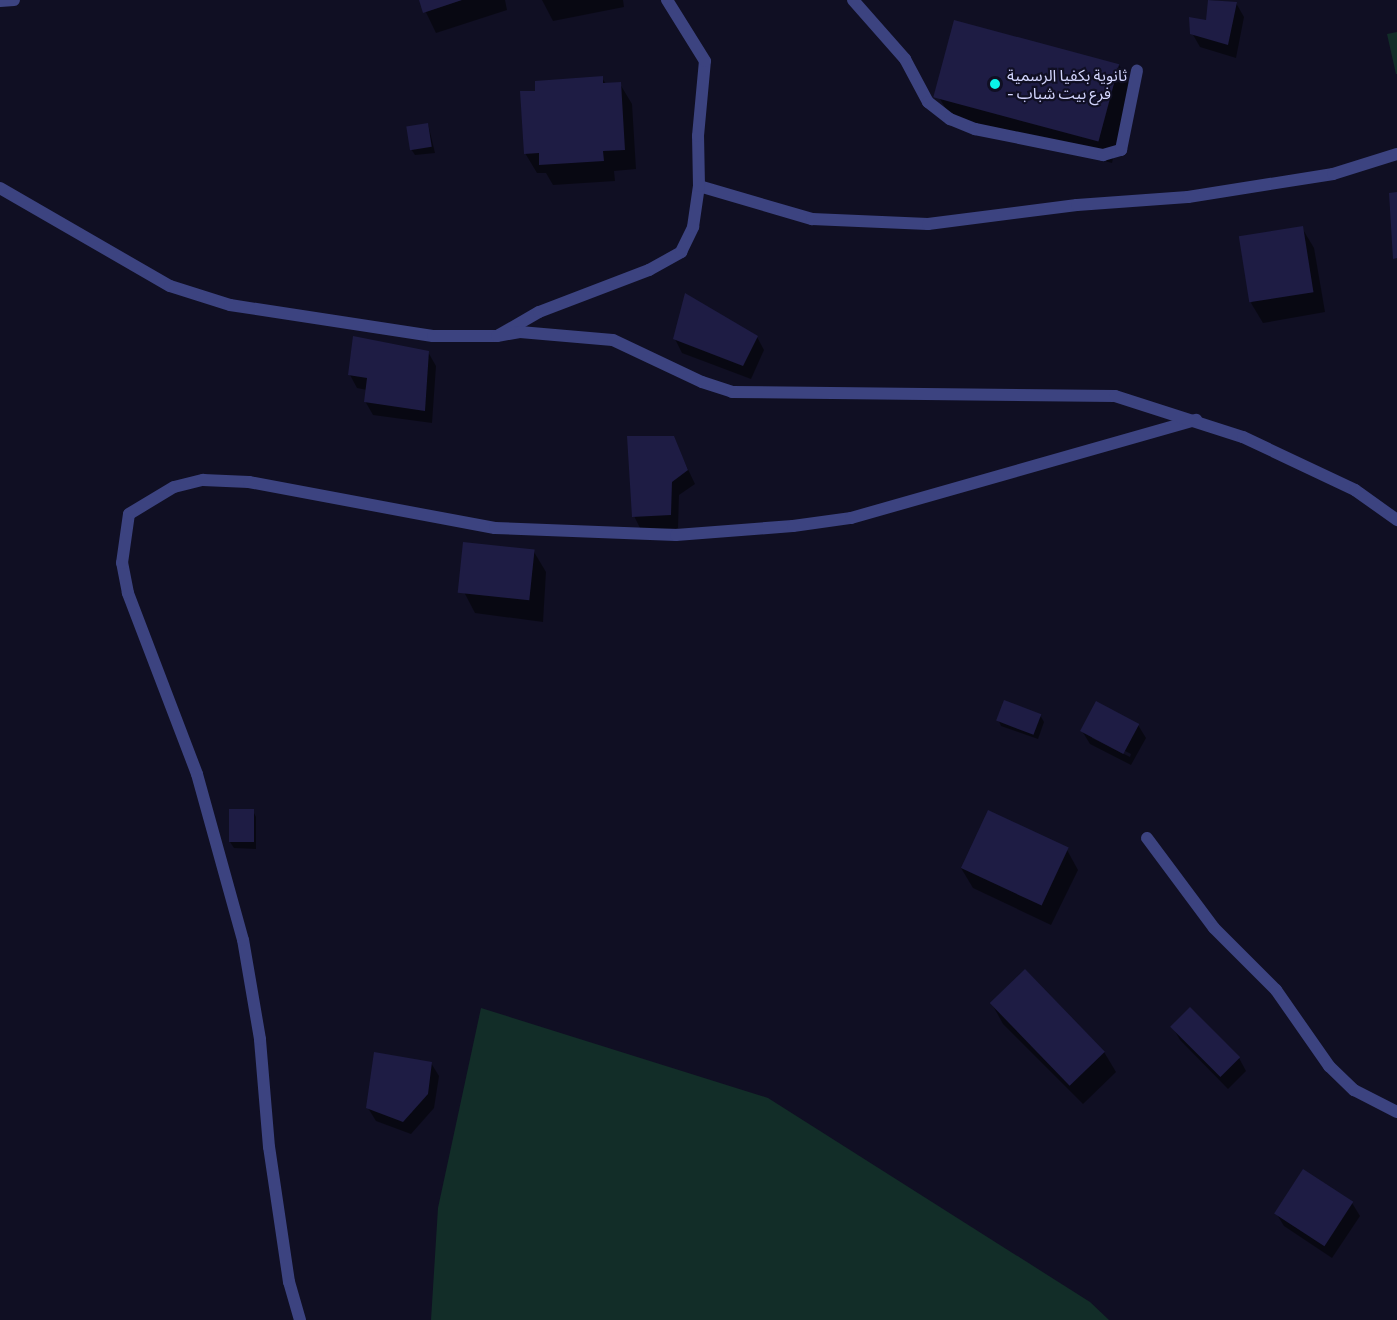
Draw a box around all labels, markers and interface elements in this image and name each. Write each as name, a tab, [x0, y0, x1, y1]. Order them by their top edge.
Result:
place label: ثانوية بكفيا الرسمية - فرع بيت شباب	[1007, 65, 1127, 103]
marker: ثانوية بكفيا الرسمية - فرع بيت شباب	[988, 77, 1002, 91]

